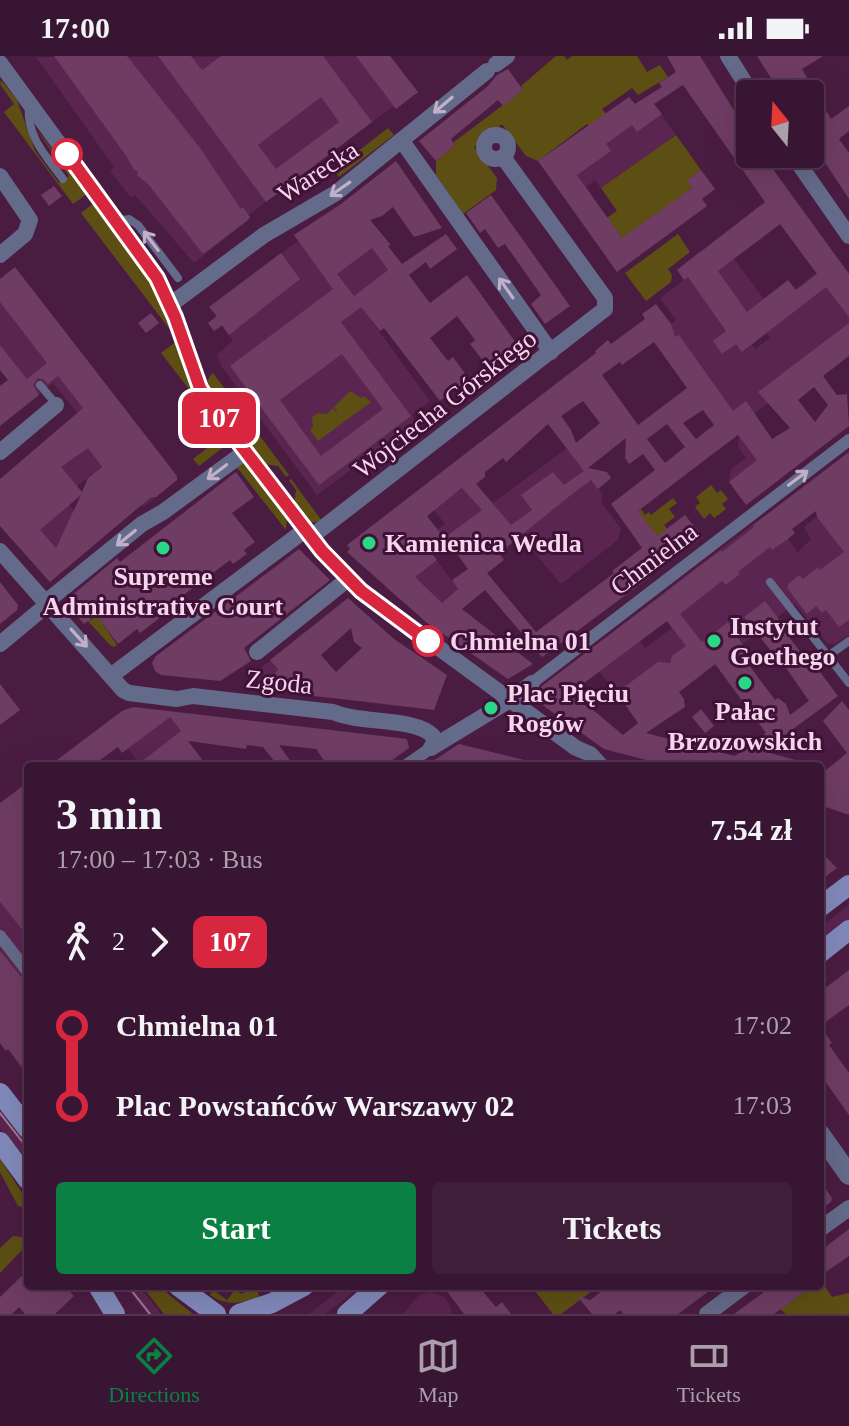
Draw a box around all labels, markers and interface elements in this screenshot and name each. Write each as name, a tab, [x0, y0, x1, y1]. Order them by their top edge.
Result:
text: 17:00	[40, 11, 110, 44]
north arrow	[736, 80, 824, 168]
map controls	[736, 80, 824, 168]
one-way arrow	[434, 96, 454, 114]
street label: Warecka	[272, 135, 364, 209]
unlabelled marker	[52, 139, 82, 169]
one-way arrow	[330, 181, 352, 197]
one-way arrow	[143, 231, 160, 252]
one-way arrow	[498, 278, 515, 299]
street label: Wojciecha Górskiego	[348, 324, 542, 484]
line badge: 107	[173, 392, 265, 444]
text: 107	[198, 402, 240, 433]
one-way arrow	[207, 464, 228, 481]
one-way arrow	[787, 470, 809, 487]
street label: Chmielna	[605, 517, 703, 601]
one-way arrow	[116, 529, 137, 546]
place label: Kamienica Wedla	[385, 529, 582, 558]
marker: Kamienica Wedla	[360, 534, 378, 552]
marker: Supreme Administrative Court	[154, 539, 172, 557]
place label: Supreme Administrative Court	[43, 562, 284, 621]
place label: Instytut Goethego	[730, 612, 835, 671]
marker: Chmielna 01	[413, 626, 443, 656]
place label: Chmielna 01	[450, 627, 591, 656]
one-way arrow	[69, 628, 87, 648]
marker: Instytut Goethego	[705, 632, 723, 650]
street label: Zgoda	[244, 664, 314, 700]
marker: Pałac Brzozowskich	[736, 674, 754, 692]
place label: Plac Pięciu Rogów	[507, 679, 629, 738]
place label: Pałac Brzozowskich	[668, 697, 823, 756]
marker: Plac Pięciu Rogów	[482, 699, 500, 717]
text: 3 min	[56, 790, 162, 839]
text: 7.54 zł	[710, 813, 792, 846]
text: 17:00 – 17:03 · Bus	[56, 845, 263, 874]
icon: walk	[56, 920, 100, 964]
icon: forward	[137, 920, 181, 964]
text: 107	[209, 926, 251, 957]
text: 2	[112, 927, 125, 956]
text: Chmielna 01	[116, 1009, 279, 1042]
text: 17:02	[733, 1011, 792, 1040]
text: Plac Powstańców Warszawy 02	[116, 1089, 515, 1122]
text: 17:03	[733, 1091, 792, 1120]
button: Start	[56, 1182, 416, 1274]
button: Tickets	[432, 1182, 792, 1274]
tab: Directions	[108, 1334, 200, 1408]
tab: Map	[416, 1334, 460, 1408]
tab: Tickets	[677, 1334, 741, 1408]

